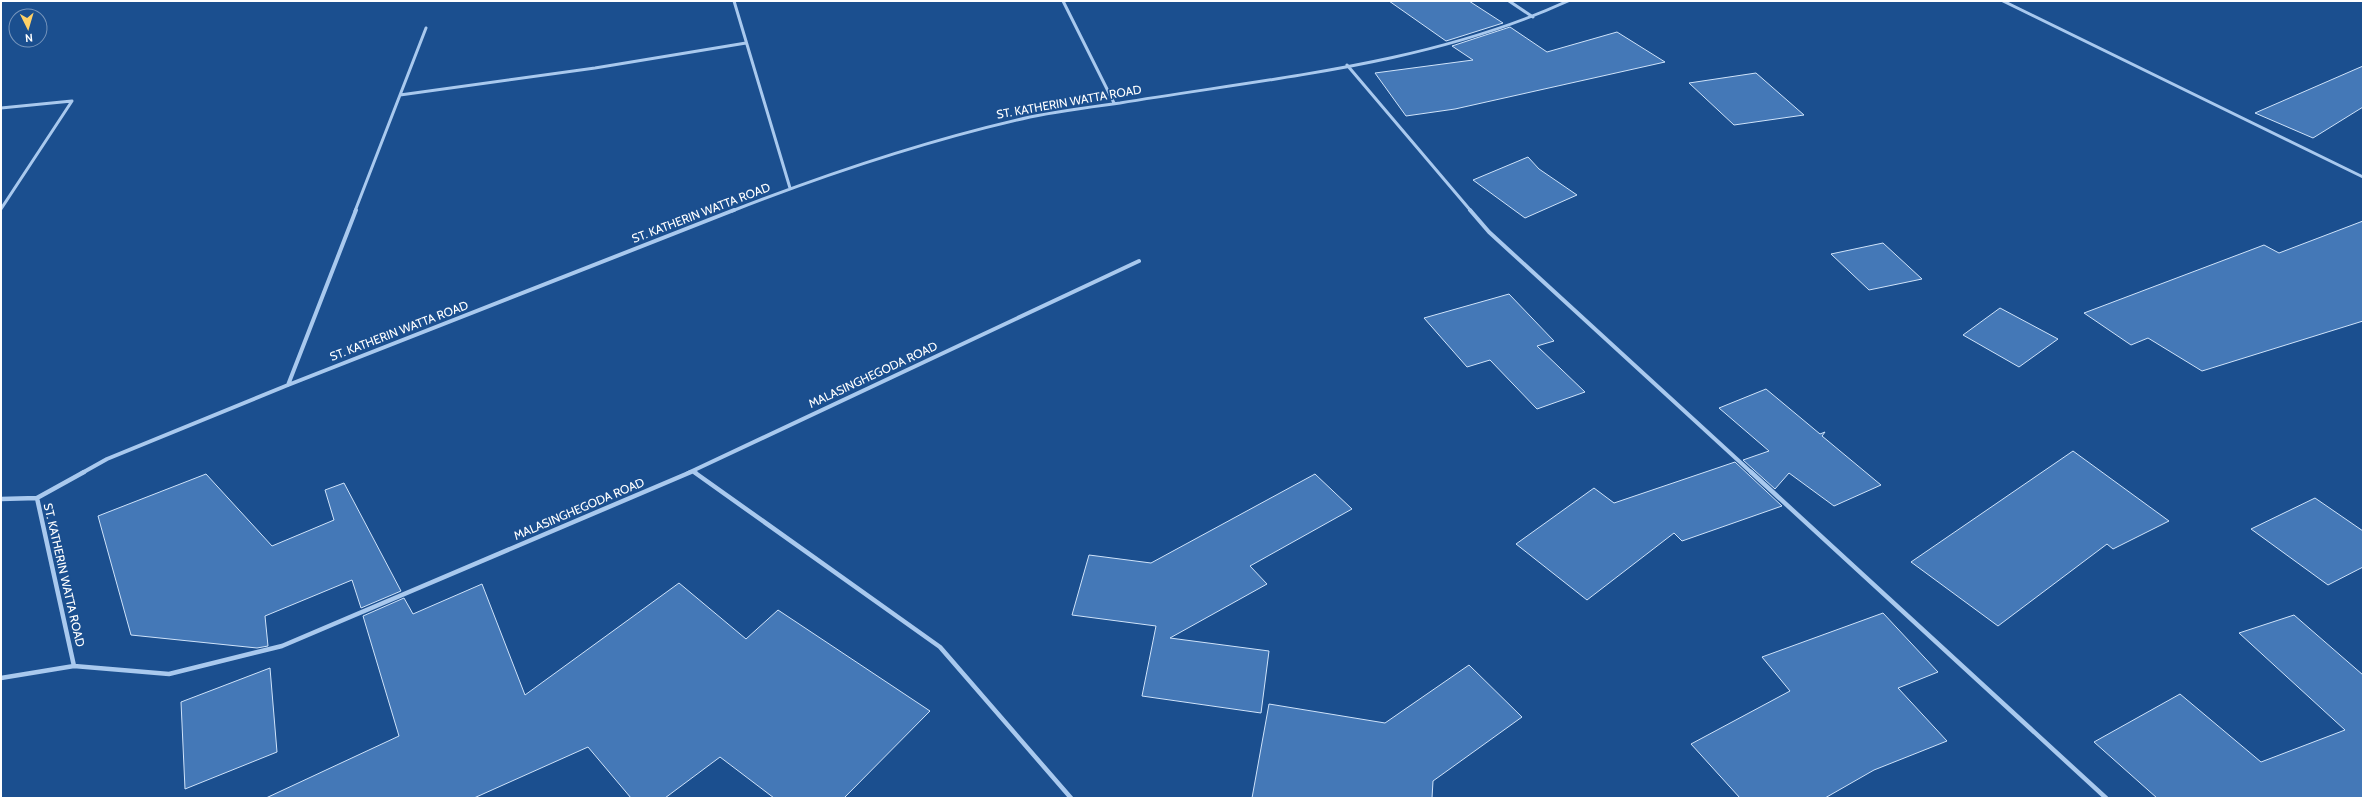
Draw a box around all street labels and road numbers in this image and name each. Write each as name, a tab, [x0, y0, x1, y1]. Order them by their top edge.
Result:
street label: ST. KATHERIN WATTA ROAD	[995, 81, 1143, 122]
street label: ST. KATHERIN WATTA ROAD	[630, 179, 772, 246]
street label: ST. KATHERIN WATTA ROAD	[328, 297, 470, 364]
street label: MALASINGHEGODA ROAD	[806, 338, 940, 411]
street label: MALASINGHEGODA ROAD	[511, 474, 647, 543]
street label: ST. KATHERIN WATTA ROAD	[41, 502, 88, 648]

